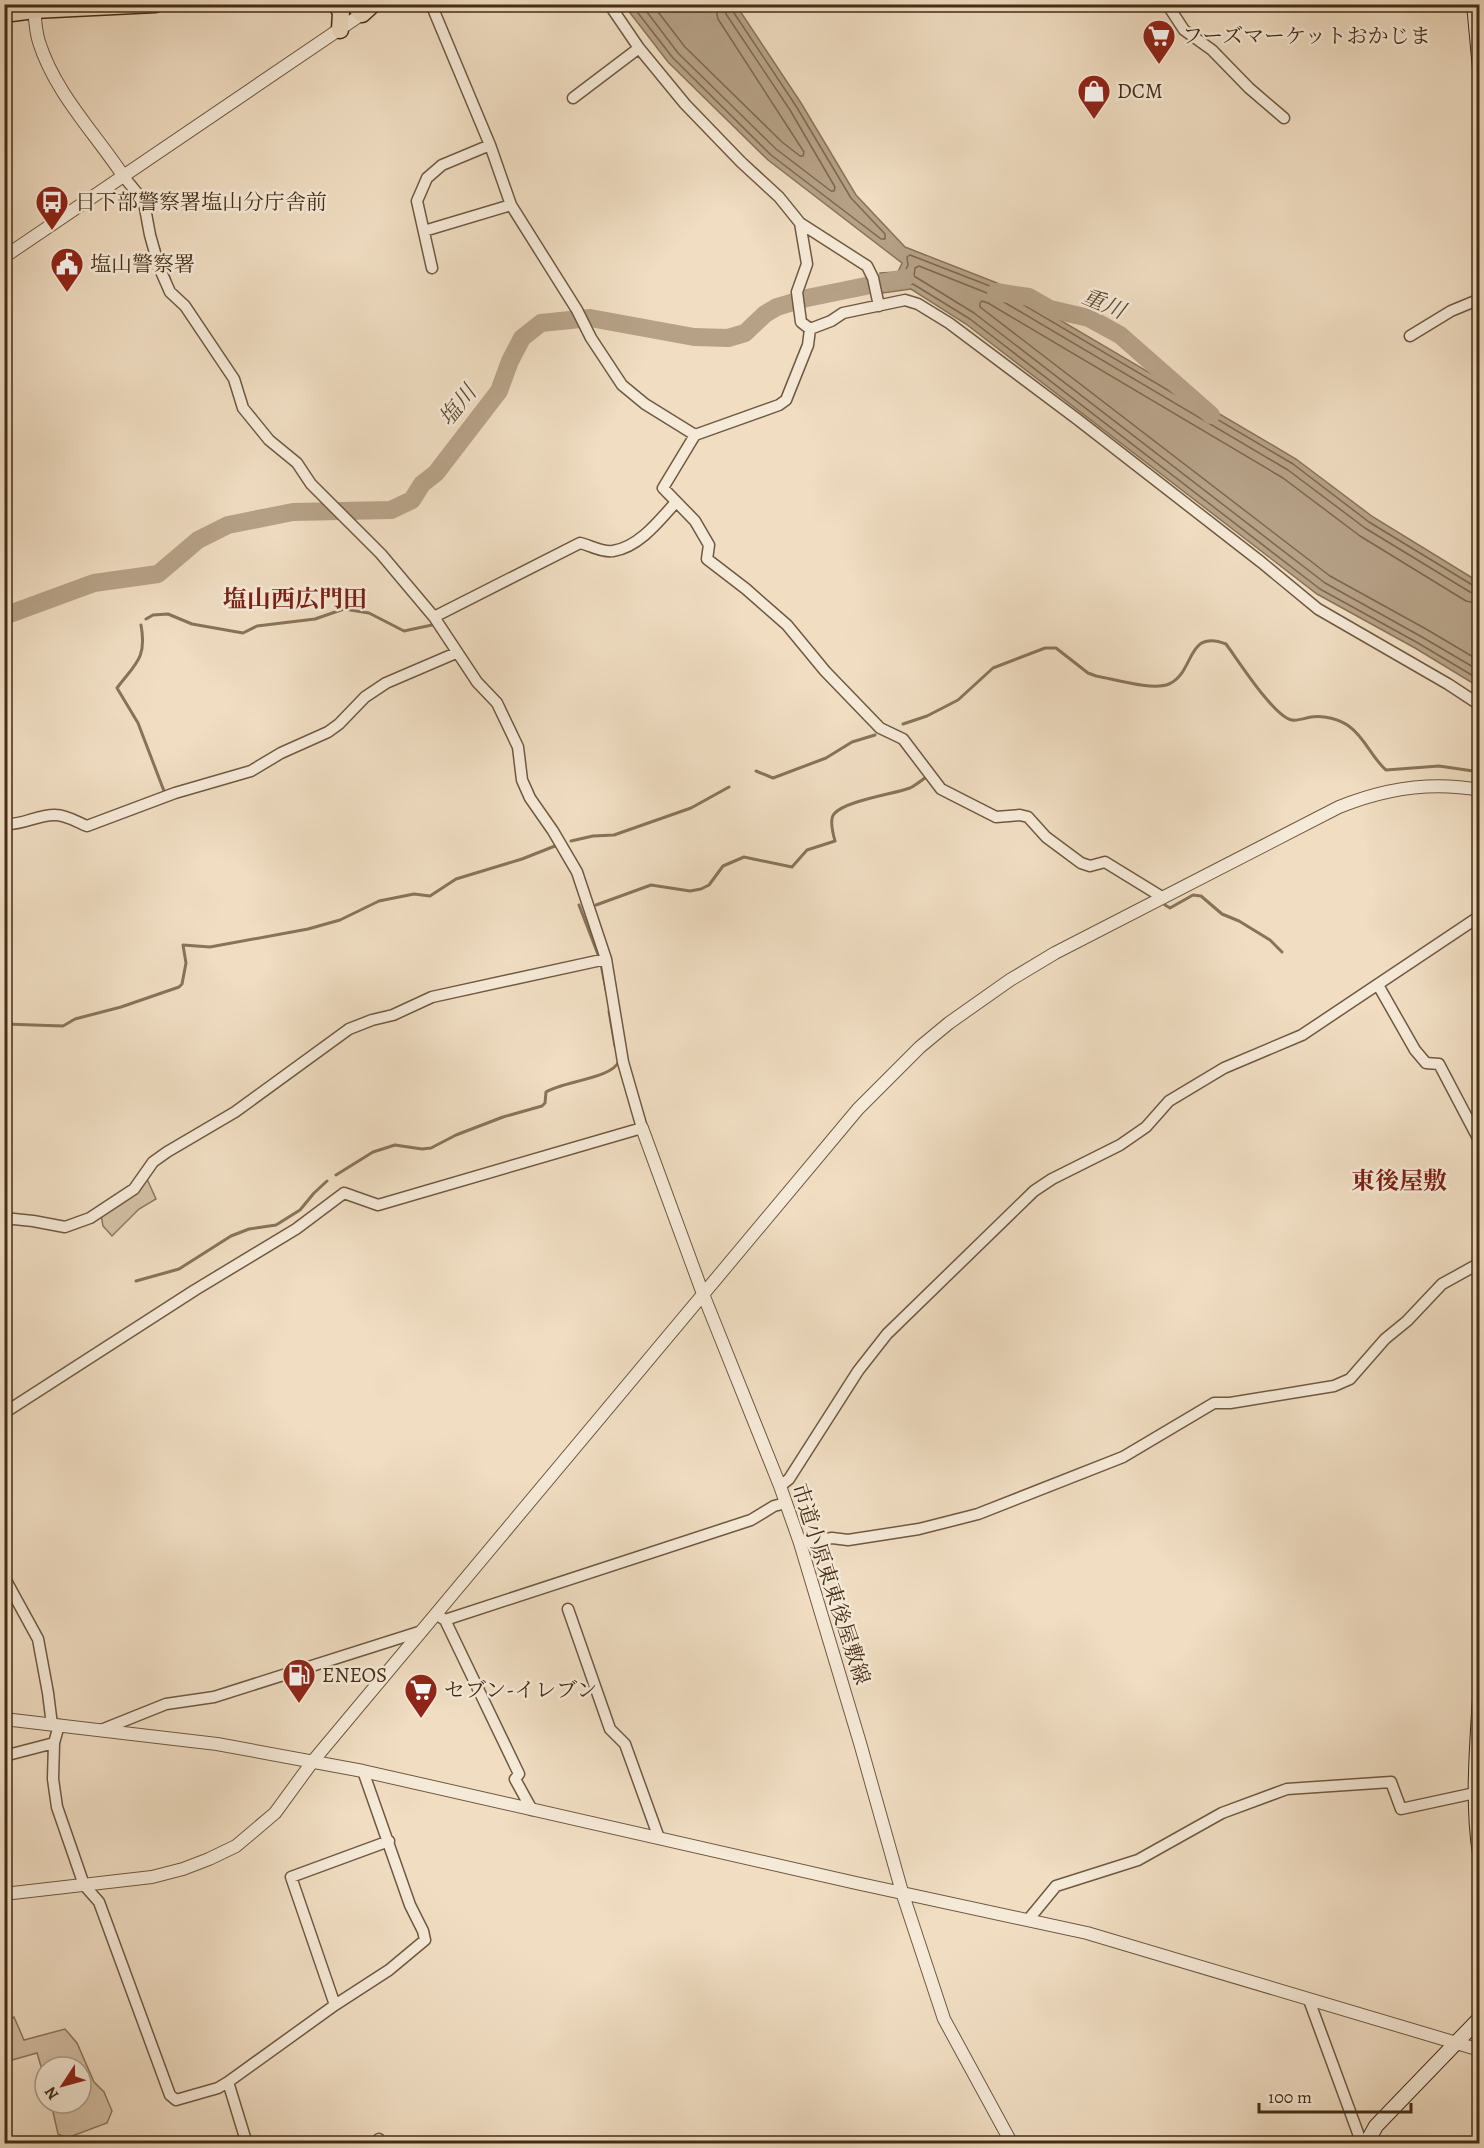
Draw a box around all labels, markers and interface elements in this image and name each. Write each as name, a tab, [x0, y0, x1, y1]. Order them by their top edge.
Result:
supermarket icon: フーズマーケットおかじま	[1141, 18, 1177, 65]
place label: フーズマーケットおかじま	[1182, 22, 1431, 50]
shop icon: DCM	[1076, 73, 1112, 120]
place label: DCM	[1117, 77, 1163, 105]
bus stop icon: 日下部警察署塩山分庁舎前	[34, 184, 70, 231]
place label: 日下部警察署塩山分庁舎前	[75, 188, 327, 216]
public building icon: 塩山警察署	[49, 246, 85, 293]
place label: 塩山警察署	[90, 250, 195, 278]
water label: 重川	[1077, 282, 1132, 327]
water label: 塩川	[432, 378, 485, 432]
district label: 塩山西広門田	[223, 583, 367, 615]
district label: 東後屋敷	[1351, 1165, 1447, 1197]
street label: 市道小原東東後屋敷線	[785, 1480, 877, 1688]
fuel station icon: ENEOS	[281, 1657, 317, 1704]
place label: ENEOS	[322, 1661, 387, 1689]
supermarket icon: セブン-イレブン	[403, 1672, 439, 1719]
place label: セブン-イレブン	[444, 1676, 597, 1704]
north arrow	[33, 2055, 93, 2115]
scale bar	[1259, 2076, 1410, 2114]
text: N	[39, 2082, 64, 2104]
text: 100 m	[1268, 2085, 1312, 2109]

